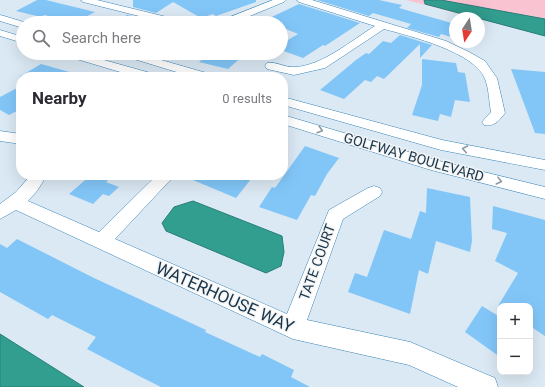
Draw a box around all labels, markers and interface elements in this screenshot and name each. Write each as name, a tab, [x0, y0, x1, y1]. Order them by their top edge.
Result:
north arrow	[449, 12, 485, 48]
search box	[16, 16, 288, 60]
icon: search	[30, 27, 52, 49]
text: Search here	[62, 29, 141, 47]
text: Nearby	[32, 88, 87, 108]
text: 0 results	[222, 91, 272, 106]
one-way arrow	[317, 125, 324, 134]
street label: GOLFWAY BOULEVARD	[342, 129, 486, 185]
one-way arrow	[462, 146, 469, 154]
one-way arrow	[496, 177, 502, 185]
street label: TATE COURT	[296, 221, 338, 302]
street label: WATERHOUSE WAY	[153, 258, 298, 337]
map controls	[497, 303, 533, 375]
button: +	[497, 303, 533, 339]
button: −	[497, 339, 533, 375]

